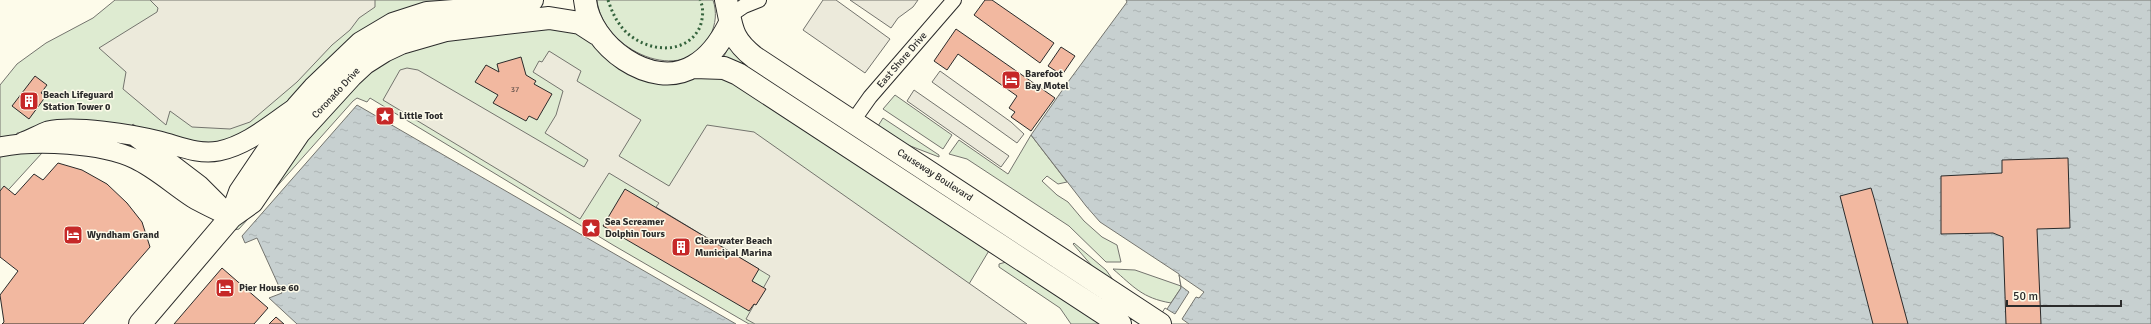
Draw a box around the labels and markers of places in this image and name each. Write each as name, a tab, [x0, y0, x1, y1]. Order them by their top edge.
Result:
place label: Barefoot Bay Motel	[1025, 68, 1069, 92]
hotel icon: Barefoot Bay Motel	[1000, 69, 1022, 91]
place label: Beach Lifeguard Station Tower 0	[43, 89, 114, 113]
building icon: Beach Lifeguard Station Tower 0	[18, 90, 40, 112]
place icon: Little Toot	[374, 105, 396, 127]
place label: Little Toot	[399, 110, 443, 122]
place label: Sea Screamer Dolphin Tours	[605, 216, 665, 240]
place icon: Sea Screamer Dolphin Tours	[580, 217, 602, 239]
hotel icon: Wyndham Grand	[62, 224, 84, 246]
place label: Wyndham Grand	[87, 229, 160, 241]
place label: Clearwater Beach Municipal Marina	[695, 235, 773, 259]
building icon: Clearwater Beach Municipal Marina	[670, 236, 692, 258]
hotel icon: Pier House 60	[214, 277, 236, 299]
place label: Pier House 60	[239, 282, 300, 294]

